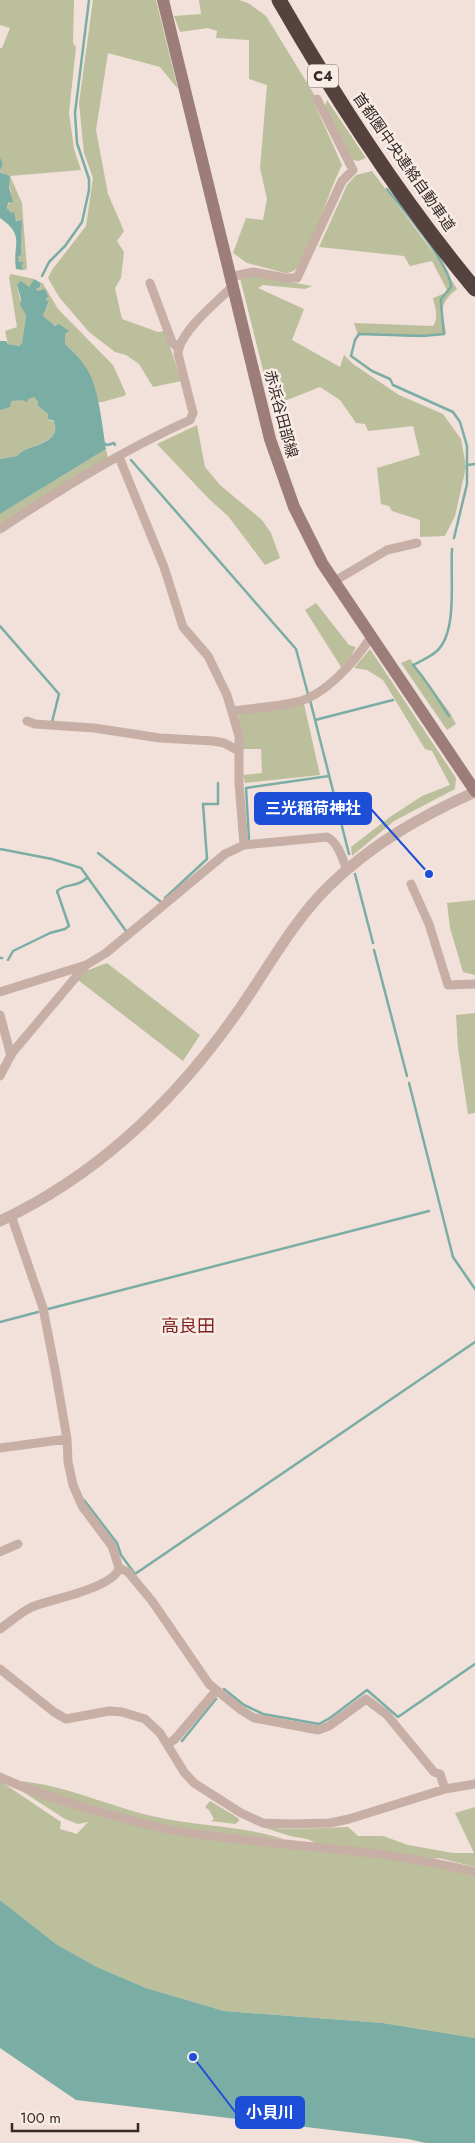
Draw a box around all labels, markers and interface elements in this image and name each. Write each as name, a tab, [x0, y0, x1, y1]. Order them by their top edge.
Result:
road number: C4	[308, 64, 338, 88]
street label: 首都圏中央連絡自動車道	[348, 88, 460, 236]
street label: 赤浜谷田部線	[259, 368, 303, 460]
callout: 三光稲荷神社	[255, 793, 371, 824]
text: 三光稲荷神社	[265, 797, 361, 820]
district label: 高良田	[161, 1313, 215, 1339]
callout: 小貝川	[236, 2097, 304, 2128]
scale bar	[12, 2100, 139, 2132]
text: 小貝川	[246, 2101, 294, 2124]
text: 100 m	[20, 2107, 61, 2129]

